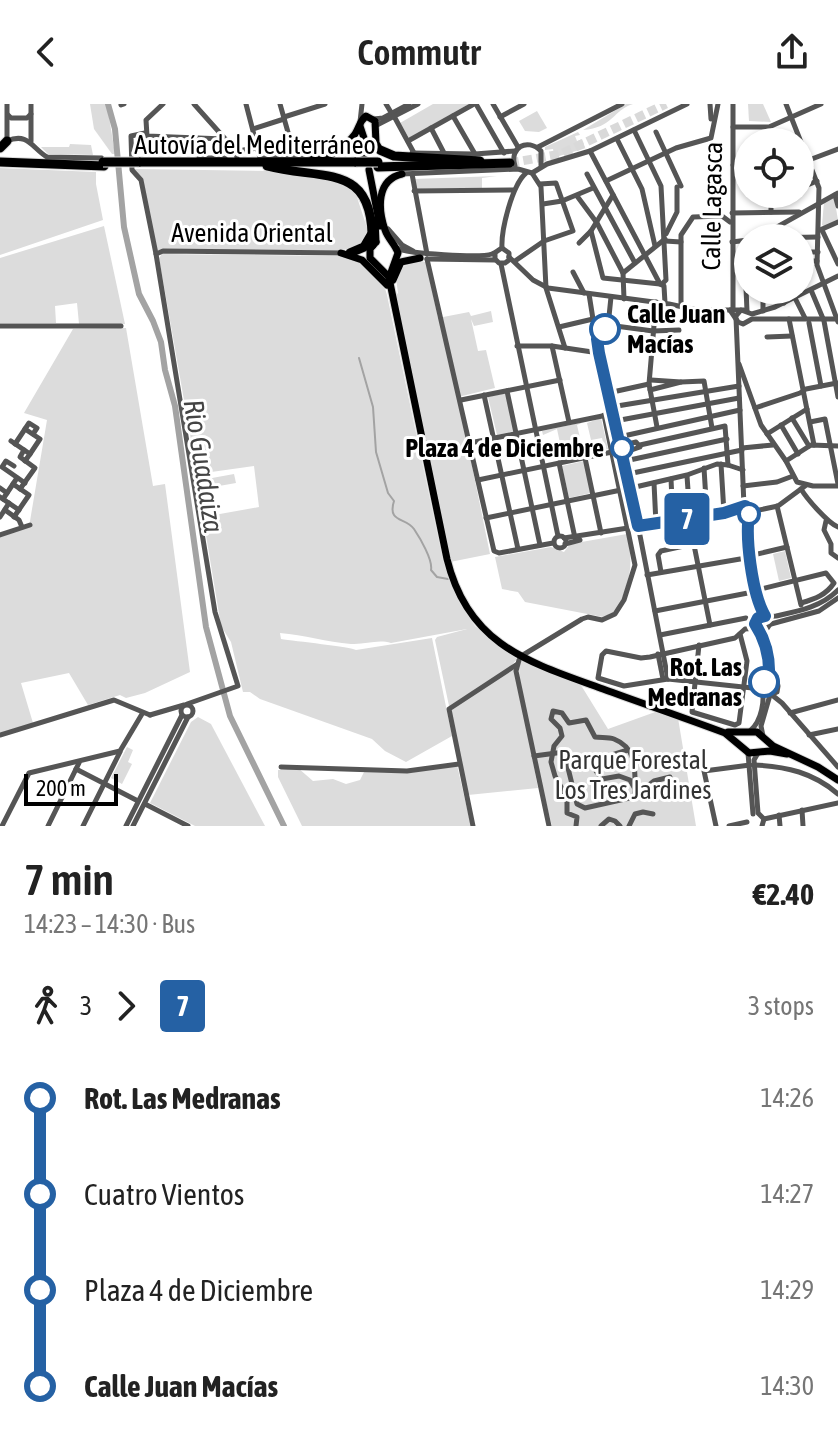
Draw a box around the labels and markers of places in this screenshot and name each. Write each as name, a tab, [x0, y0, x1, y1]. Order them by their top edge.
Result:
place label: Calle Juan Macías	[627, 299, 725, 359]
marker: Calle Juan Macías	[590, 314, 620, 344]
place label: Plaza 4 de Diciembre	[405, 433, 604, 463]
marker: Plaza 4 de Diciembre	[611, 437, 633, 459]
unlabelled marker	[738, 503, 760, 525]
place label: Rot. Las Medranas	[647, 652, 742, 712]
marker: Rot. Las Medranas	[749, 667, 779, 697]

